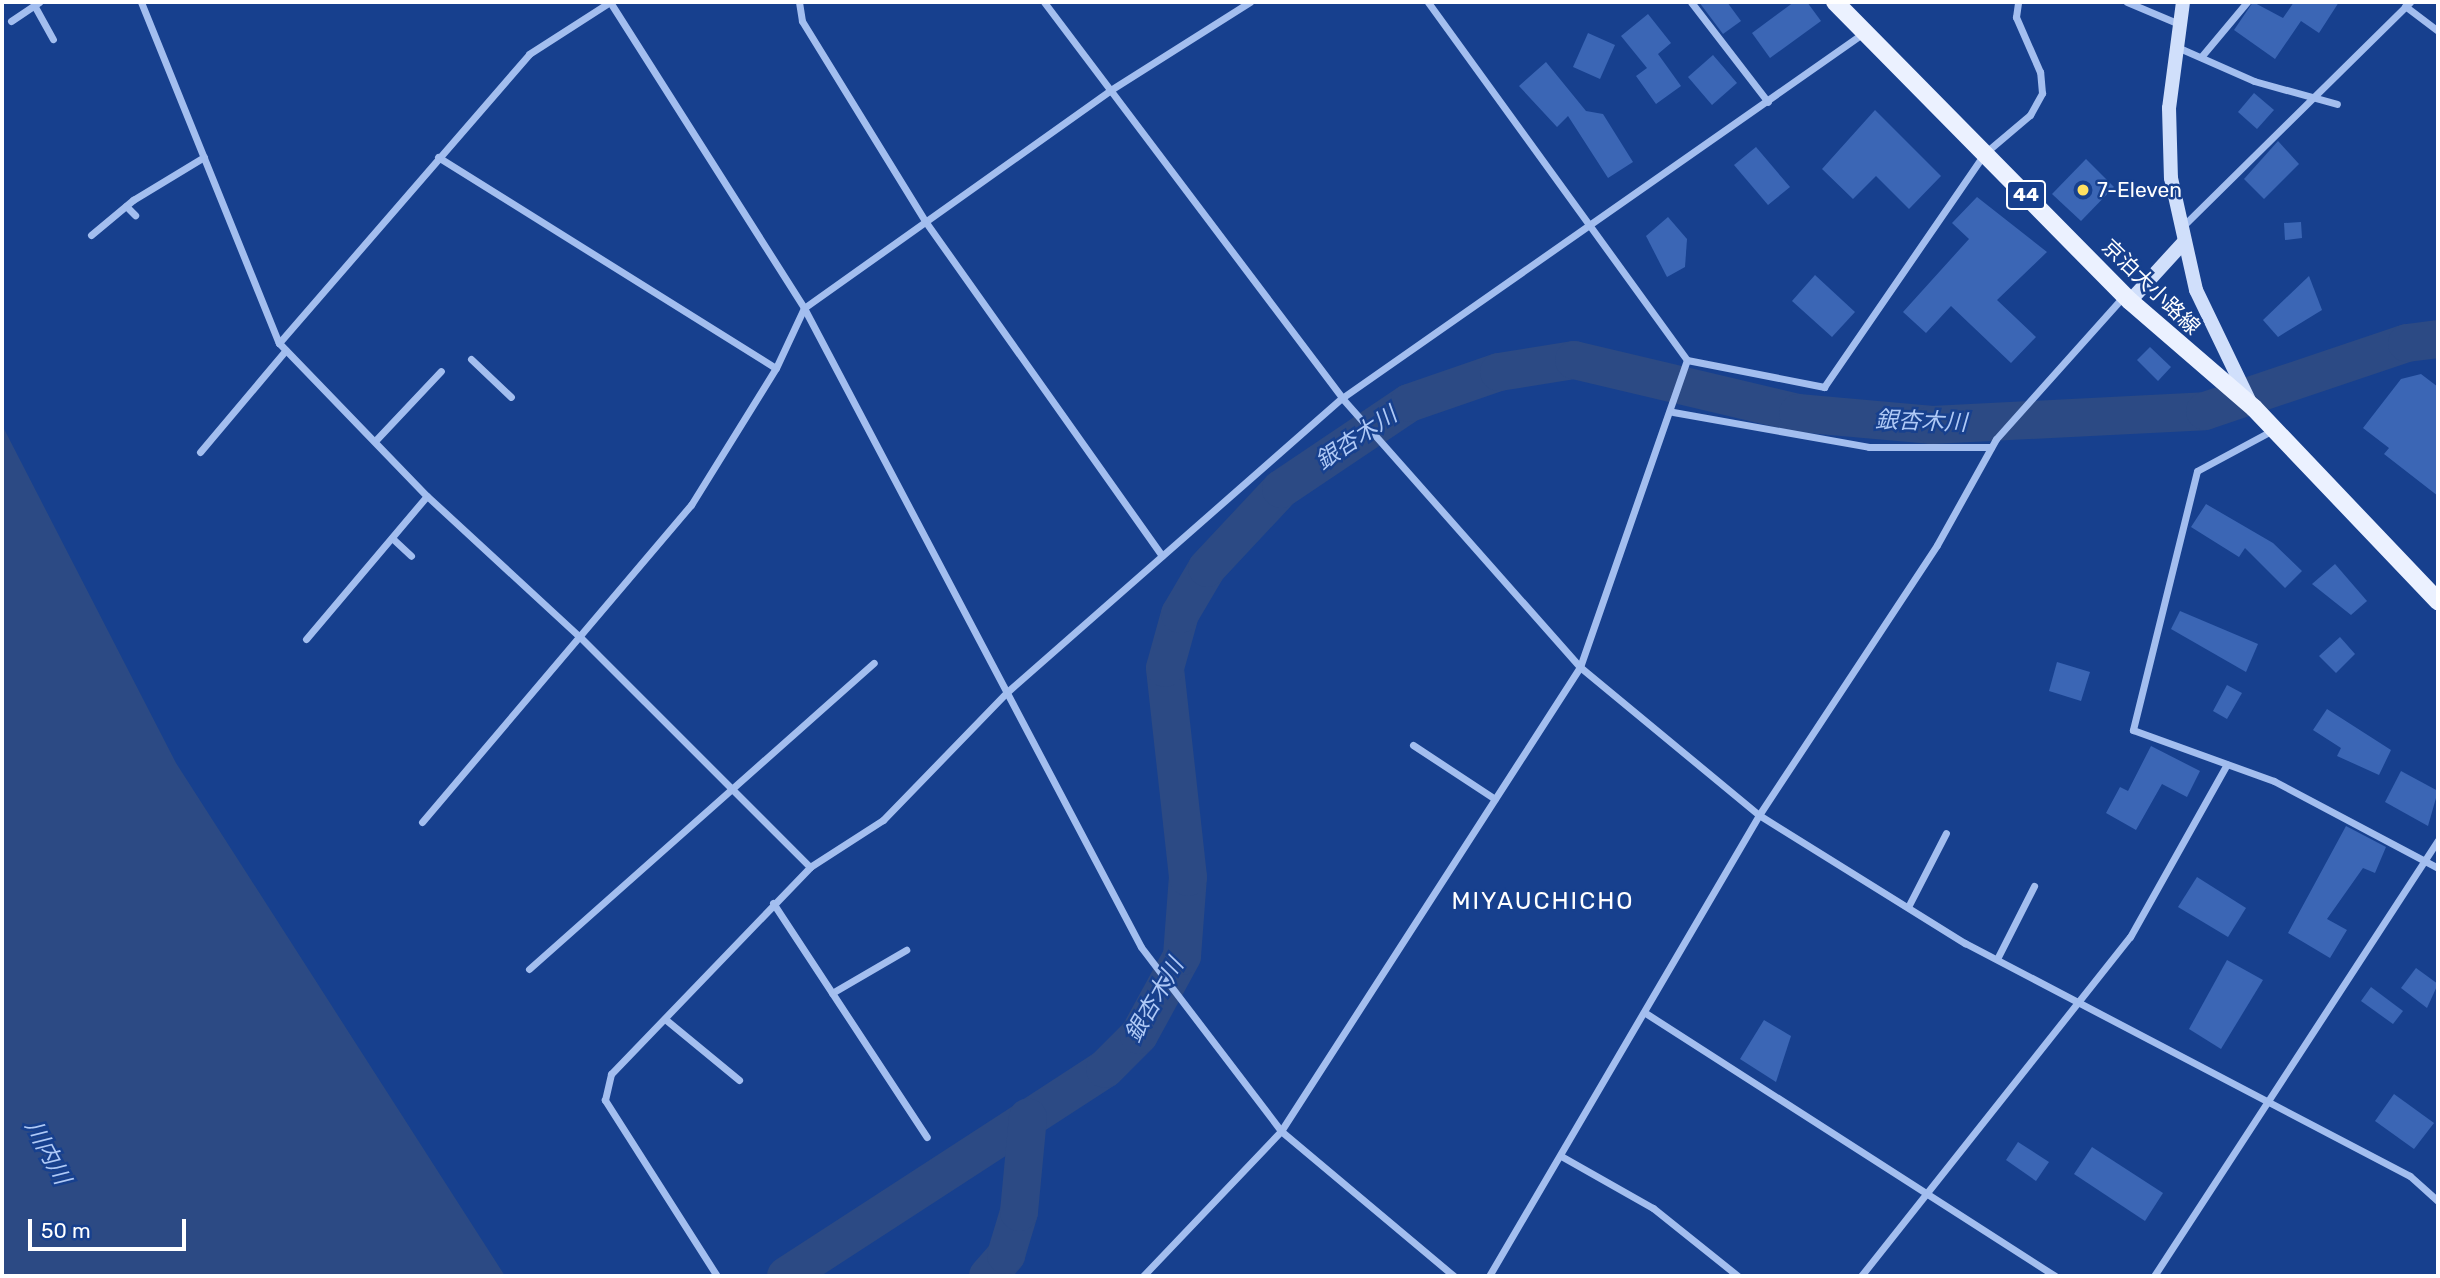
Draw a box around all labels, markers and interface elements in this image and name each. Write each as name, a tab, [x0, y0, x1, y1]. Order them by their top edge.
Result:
place label: 7-Eleven	[2097, 177, 2182, 203]
road number: 44	[2005, 180, 2047, 210]
marker: 7-Eleven	[2075, 182, 2091, 198]
street label: 京泊大小路線	[2097, 234, 2205, 340]
water label: 銀杏木川	[1310, 401, 1402, 475]
water label: 銀杏木川	[1875, 406, 1967, 436]
district label: MIYAUCHICHO	[1453, 888, 1633, 916]
water label: 銀杏木川	[1119, 953, 1189, 1047]
water label: 川内川	[20, 1115, 76, 1189]
scale bar	[32, 1204, 189, 1248]
text: 50 m	[41, 1218, 91, 1243]

